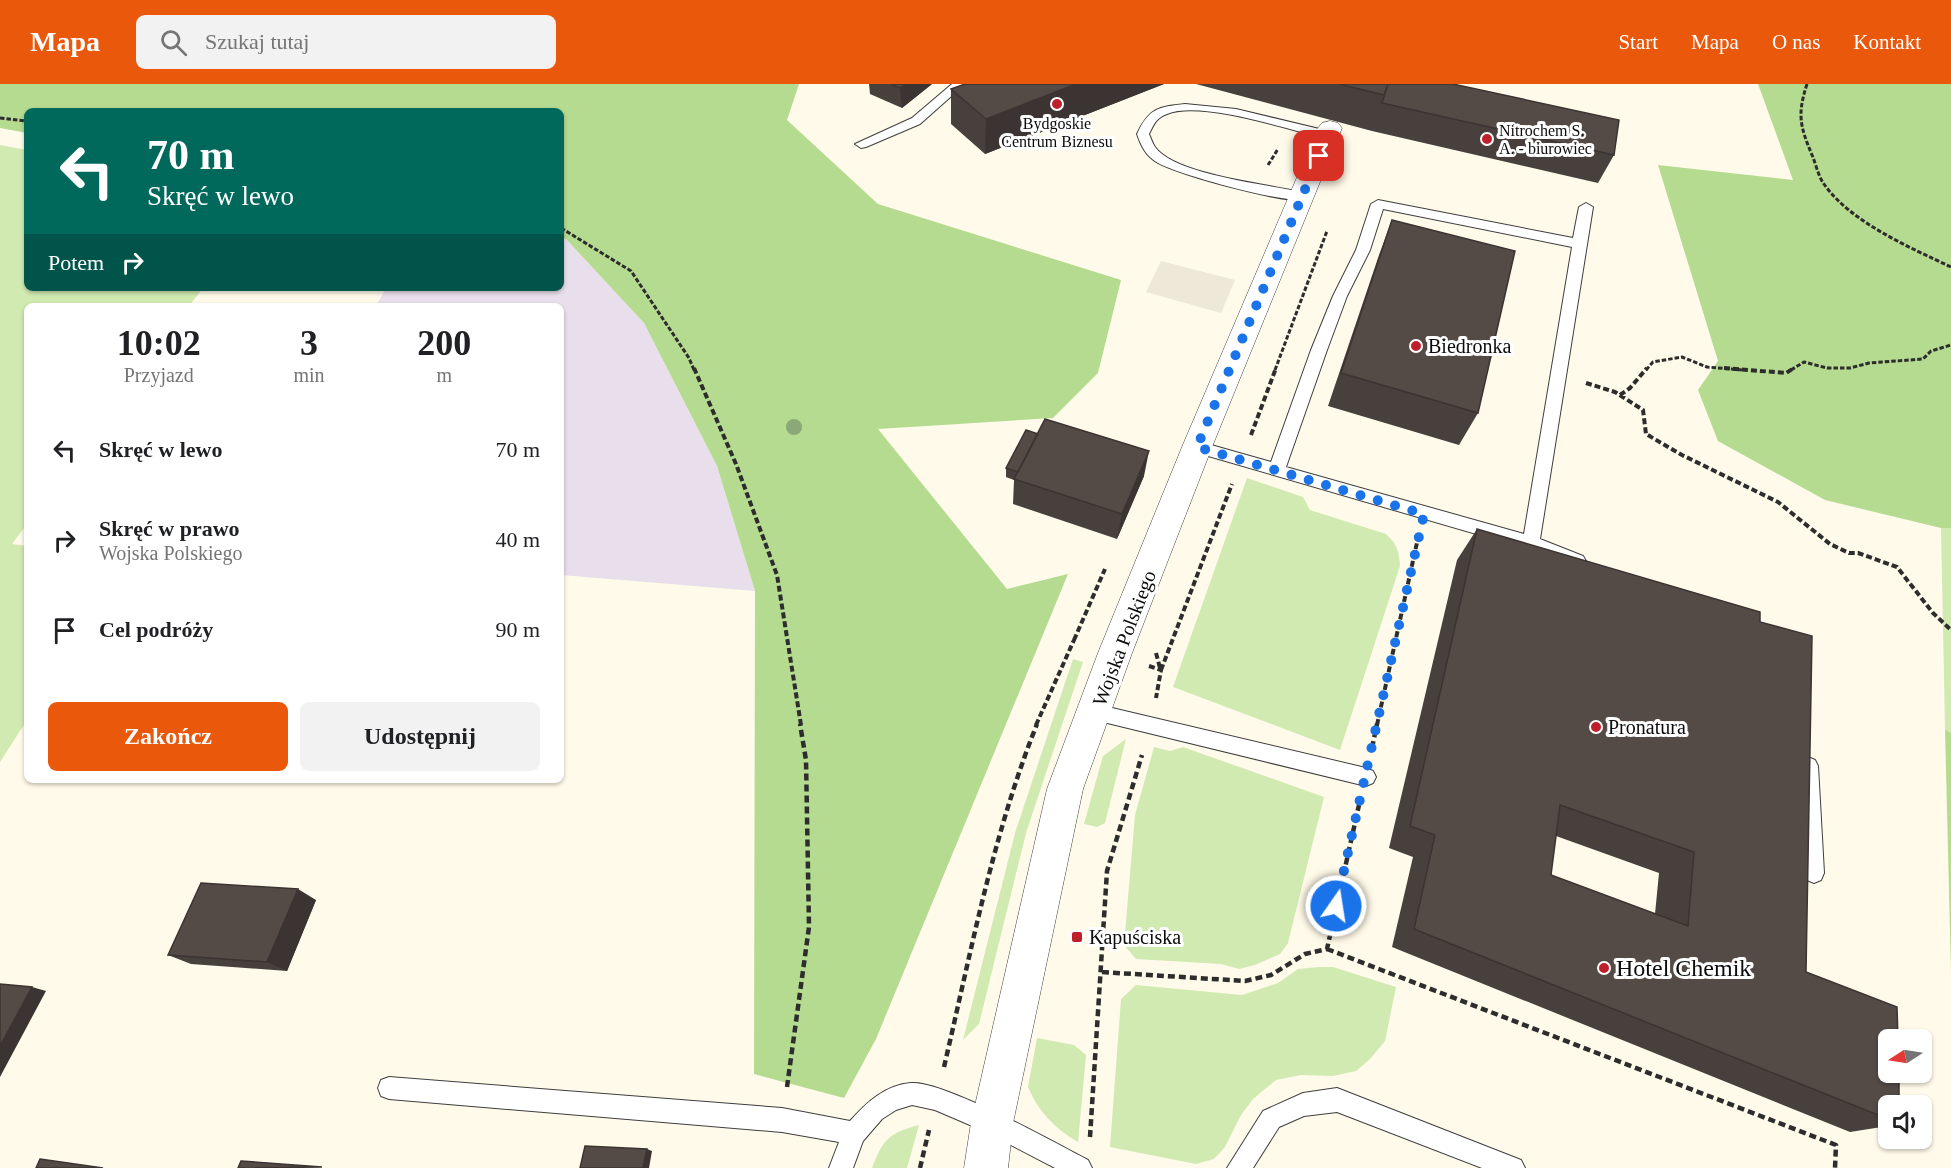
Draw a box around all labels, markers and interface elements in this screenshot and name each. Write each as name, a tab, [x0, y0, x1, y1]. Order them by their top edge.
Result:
search box	[136, 15, 556, 69]
text: Mapa	[30, 26, 100, 57]
icon: search	[157, 26, 190, 59]
text: Szukaj tutaj	[205, 29, 309, 54]
text: Start	[1618, 30, 1658, 54]
text: Mapa	[1691, 30, 1739, 54]
text: O nas	[1772, 30, 1820, 54]
text: Kontakt	[1853, 30, 1921, 54]
marker: Bydgoskie Centrum Biznesu	[1050, 97, 1064, 111]
place label: Bydgoskie Centrum Biznesu	[1001, 115, 1113, 150]
place label: Nitrochem S. A. - biurowiec	[1499, 122, 1592, 157]
pin	[1293, 130, 1344, 181]
icon: left	[48, 132, 126, 210]
text: 70 m	[147, 132, 235, 178]
marker: Nitrochem S. A. - biurowiec	[1480, 132, 1494, 146]
icon: arrive	[1302, 139, 1335, 172]
text: Skręć w lewo	[147, 181, 294, 211]
icon: right	[116, 246, 149, 279]
text: Potem	[48, 250, 104, 275]
text: 10:02	[117, 323, 201, 363]
text: 3	[300, 323, 318, 363]
text: 200	[417, 323, 471, 363]
place label: Biedronka	[1428, 335, 1511, 357]
marker: Biedronka	[1409, 339, 1423, 353]
text: Przyjazd	[124, 364, 194, 386]
text: min	[293, 364, 325, 386]
text: m	[437, 364, 452, 386]
icon: left	[48, 434, 81, 467]
text: Skręć w lewo	[99, 437, 222, 462]
text: 70 m	[495, 437, 540, 462]
text: Skręć w prawo	[99, 516, 240, 541]
icon: right	[48, 524, 81, 557]
text: 40 m	[495, 527, 540, 552]
text: Wojska Polskiego	[99, 542, 242, 564]
street label: Wojska Polskiego	[1088, 567, 1161, 709]
icon: arrive	[48, 614, 81, 647]
text: Cel podróży	[99, 617, 213, 642]
text: 90 m	[495, 617, 540, 642]
button: Zakończ	[48, 702, 288, 771]
button: Udostępnij	[300, 702, 540, 771]
place label: Pronatura	[1608, 716, 1686, 738]
marker: Pronatura	[1589, 720, 1603, 734]
position arrow	[1304, 874, 1368, 938]
place label: Kapuściska	[1089, 926, 1181, 949]
marker: Kapuściska	[1070, 930, 1084, 944]
place label: Hotel Chemik	[1616, 955, 1751, 981]
marker: Hotel Chemik	[1597, 961, 1611, 975]
north arrow	[1878, 1029, 1932, 1083]
map controls	[1878, 1029, 1932, 1149]
button: sound	[1878, 1095, 1932, 1149]

